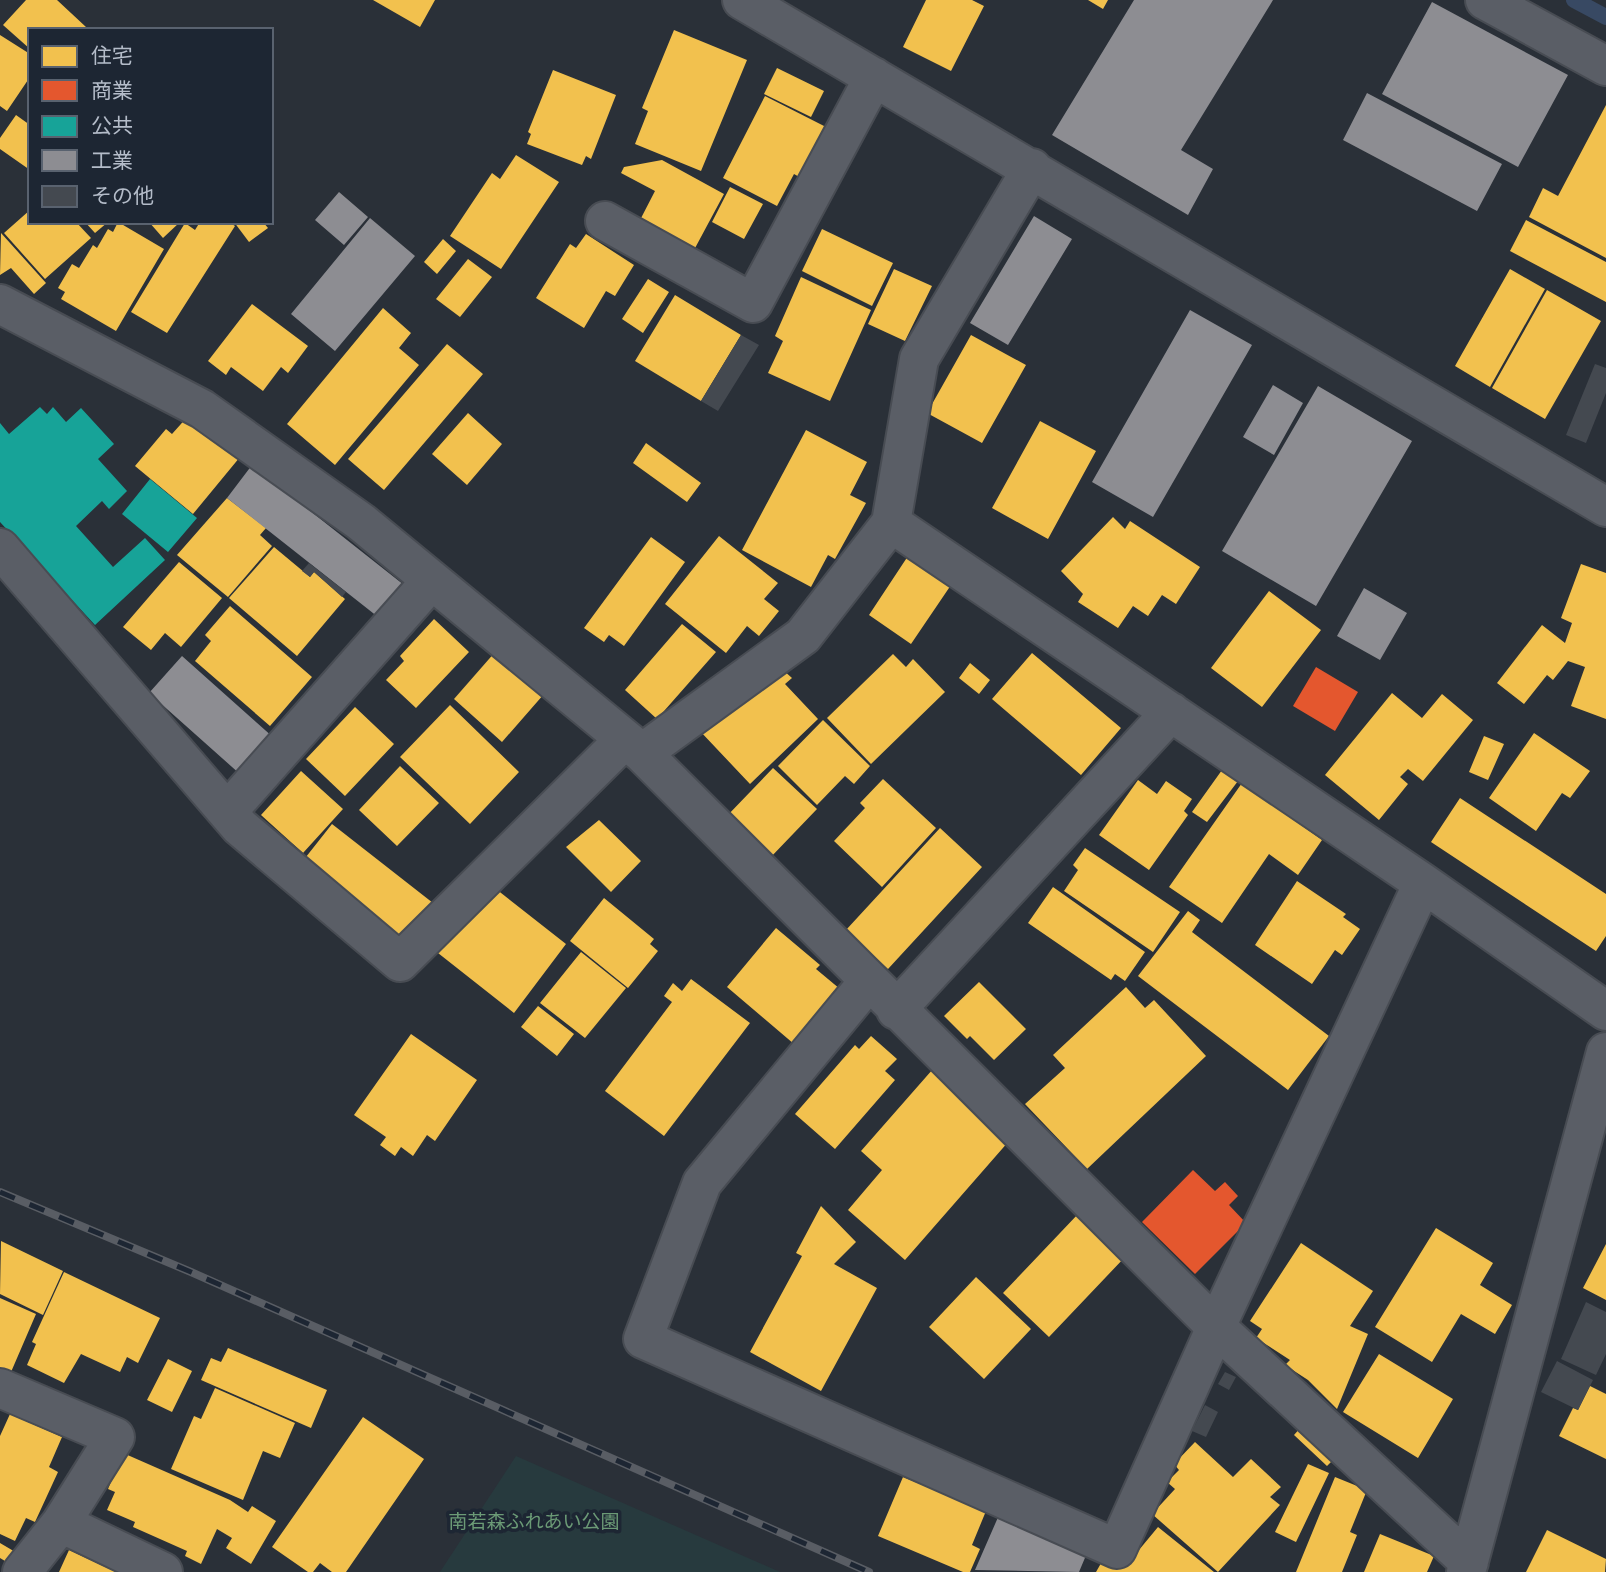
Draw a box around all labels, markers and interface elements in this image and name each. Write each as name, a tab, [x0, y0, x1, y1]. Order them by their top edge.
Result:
legend	[28, 28, 273, 224]
text: 住宅	[91, 42, 133, 67]
text: 商業	[91, 77, 133, 102]
text: 公共	[91, 112, 133, 137]
text: 工業	[91, 147, 133, 172]
text: その他	[91, 182, 154, 207]
park label: 南若森ふれあい公園	[448, 1509, 620, 1532]

